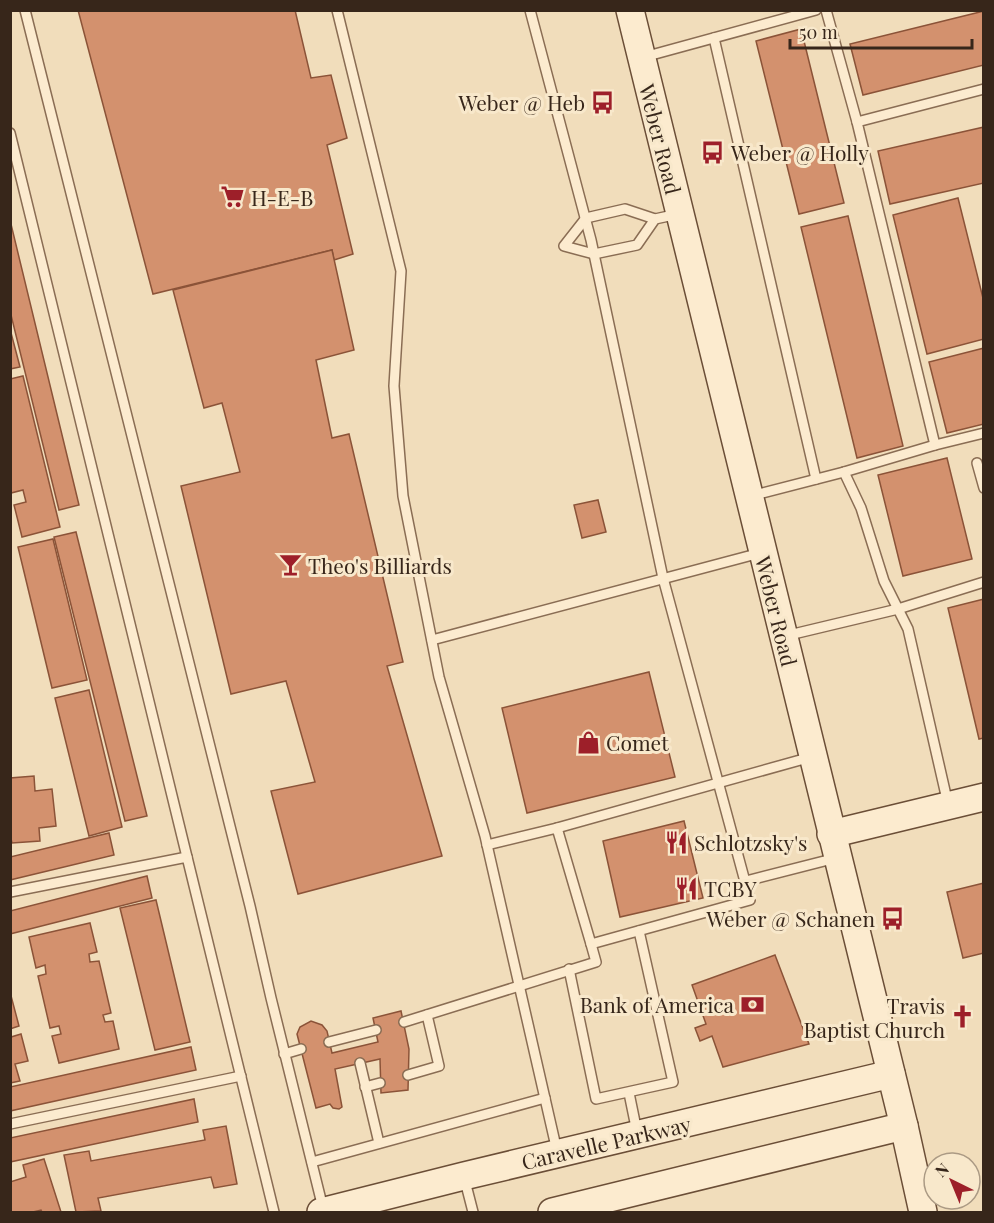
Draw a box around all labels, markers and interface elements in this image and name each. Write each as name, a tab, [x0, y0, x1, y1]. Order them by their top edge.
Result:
scale bar	[790, 12, 972, 50]
text: 50 m	[799, 20, 838, 44]
street label: Weber Road	[634, 80, 688, 197]
place label: Weber @ Heb	[458, 88, 585, 116]
bus stop icon: Weber @ Heb	[590, 89, 616, 115]
place label: Weber @ Holly	[730, 138, 869, 166]
bus stop icon: Weber @ Holly	[700, 139, 726, 165]
place label: H-E-B	[251, 183, 313, 211]
supermarket icon: H-E-B	[220, 184, 246, 210]
place label: Theo's Billiards	[308, 551, 452, 579]
bar icon: Theo's Billiards	[277, 552, 303, 578]
street label: Weber Road	[750, 552, 804, 669]
place label: Comet	[606, 728, 669, 756]
shop icon: Comet	[575, 729, 601, 755]
place label: Schlotzsky's	[694, 828, 808, 856]
restaurant icon: Schlotzsky's	[663, 829, 689, 855]
place label: TCBY	[704, 874, 757, 902]
restaurant icon: TCBY	[673, 875, 699, 901]
place label: Weber @ Schanen	[706, 904, 875, 932]
bus stop icon: Weber @ Schanen	[880, 905, 906, 931]
place label: Bank of America	[580, 990, 735, 1018]
bank icon: Bank of America	[739, 991, 765, 1017]
place label: Travis Baptist Church	[804, 991, 946, 1043]
church icon: Travis Baptist Church	[950, 1004, 976, 1030]
street label: Caravelle Parkway	[519, 1109, 694, 1175]
north arrow	[922, 1151, 982, 1211]
text: N	[930, 1158, 953, 1181]

